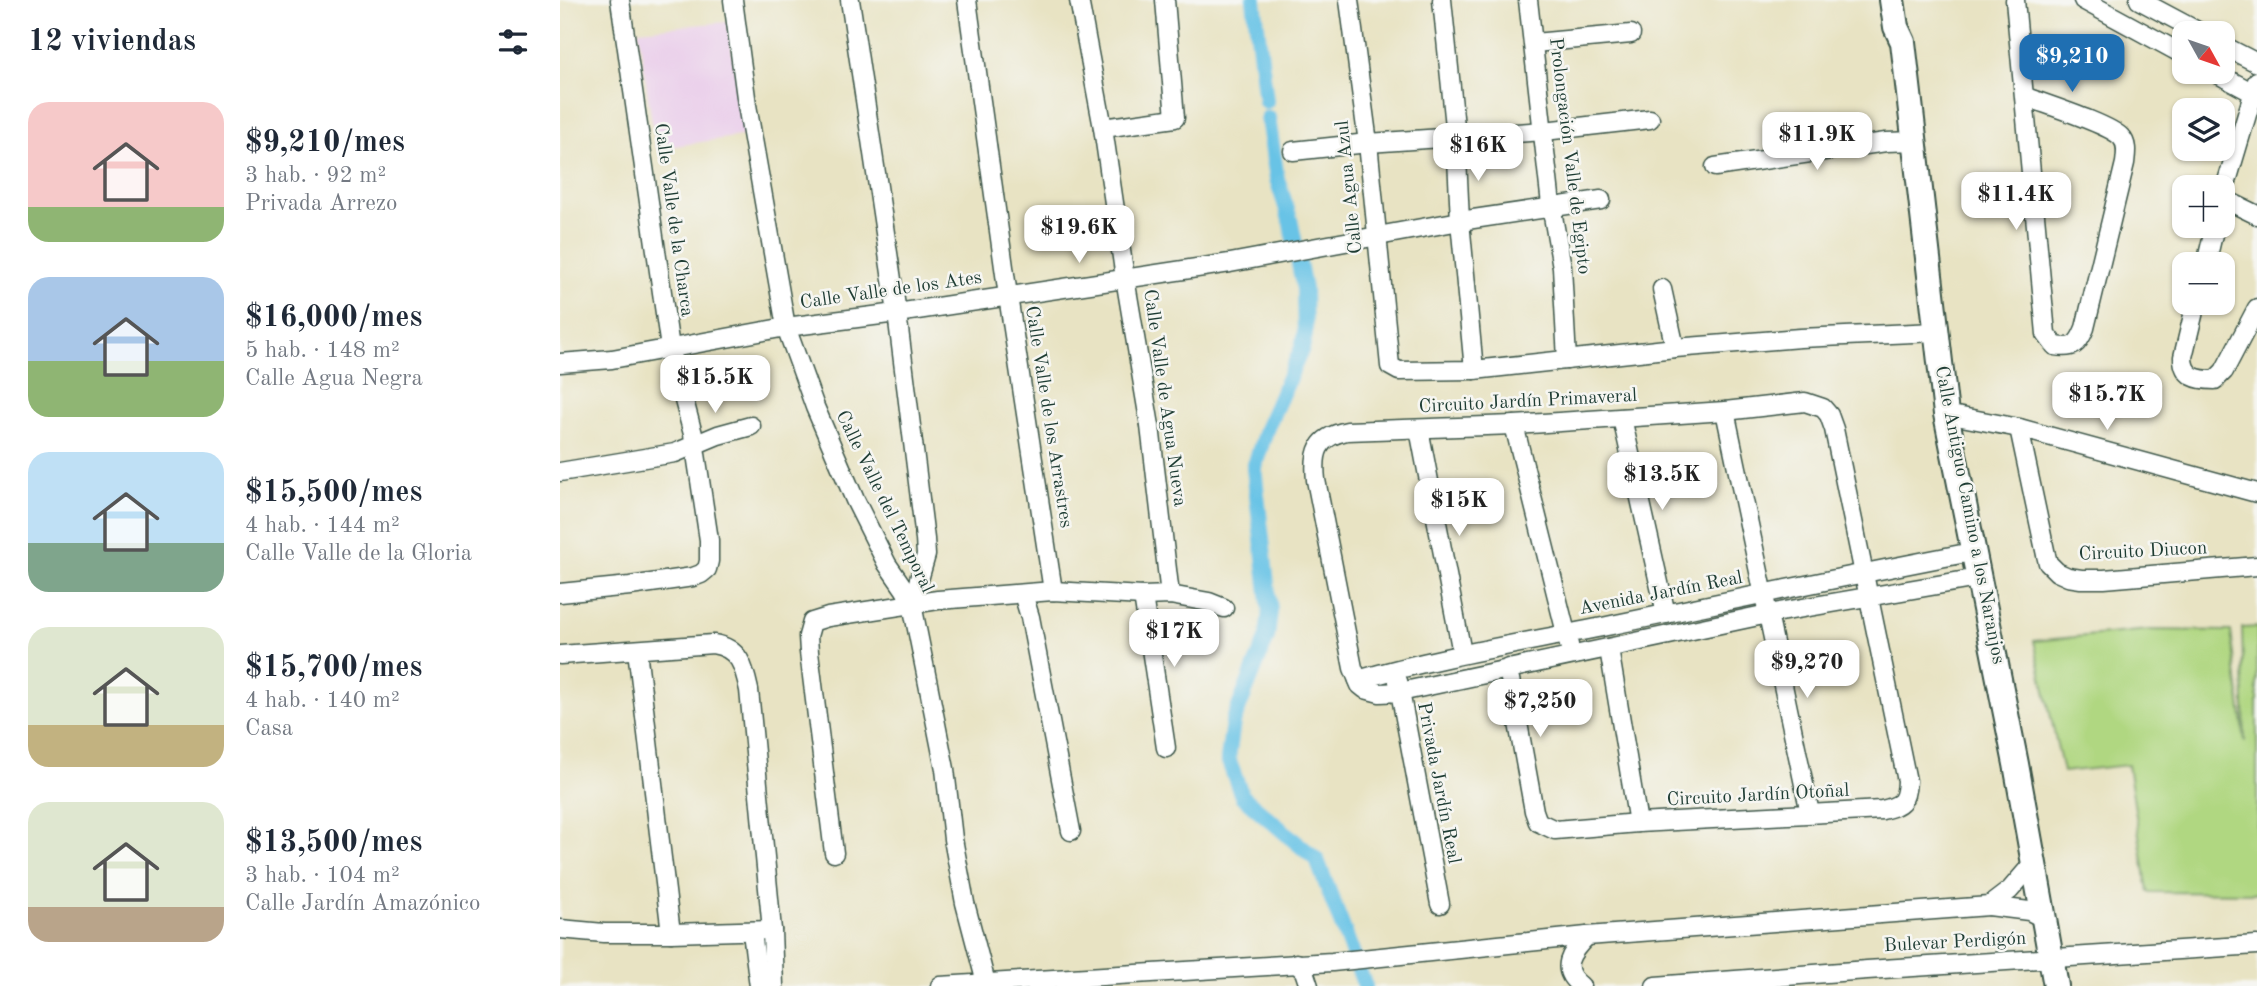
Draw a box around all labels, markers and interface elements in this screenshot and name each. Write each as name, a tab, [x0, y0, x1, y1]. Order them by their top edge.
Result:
north arrow	[2172, 21, 2235, 84]
map controls	[2172, 21, 2235, 315]
icon: filters	[494, 23, 532, 61]
text: 12 viviendas	[28, 27, 196, 57]
pin: $9,210	[2015, 34, 2129, 94]
street label: Prolongación Valle de Egipto	[1545, 37, 1593, 275]
text: $9,210	[2035, 45, 2109, 68]
button: layers	[2172, 98, 2235, 161]
pin: $11.9K	[1760, 113, 1874, 172]
street label: Calle Agua Azul	[1334, 119, 1366, 255]
street label: Calle Valle de la Charca	[650, 122, 696, 318]
text: $11.9K	[1778, 123, 1856, 146]
pin: $16K	[1437, 124, 1519, 183]
text: $9,210/mes	[245, 128, 405, 158]
icon: home	[84, 130, 168, 214]
text: $16K	[1449, 134, 1507, 157]
text: 3 hab. · 92 m²	[245, 164, 386, 187]
pin: $11.4K	[1959, 173, 2073, 232]
button: +	[2172, 175, 2235, 238]
text: $11.4K	[1977, 183, 2055, 206]
text: Privada Arrezo	[245, 192, 397, 215]
pin: $19.6K	[1022, 205, 1136, 265]
text: $19.6K	[1040, 216, 1118, 239]
button: −	[2172, 252, 2235, 315]
street label: Calle Valle de los Ates	[799, 269, 983, 313]
street label: Calle Valle de Agua Nueva	[1139, 288, 1189, 508]
text: $16,000/mes	[245, 303, 422, 333]
icon: home	[84, 305, 168, 389]
street label: Calle Valle de los Arrastres	[1021, 305, 1075, 529]
text: 5 hab. · 148 m²	[245, 339, 400, 362]
pin: $15.5K	[658, 356, 772, 415]
street label: Calle Antiguo Camino a los Naranjos	[1931, 364, 2007, 666]
text: $15.5K	[676, 366, 754, 389]
text: Calle Agua Negra	[245, 367, 423, 390]
pin: $15.7K	[2050, 372, 2164, 432]
text: $15.7K	[2068, 383, 2146, 406]
street label: Circuito Jardín Primaveral	[1418, 387, 1638, 417]
street label: Calle Valle del Temporal	[832, 408, 936, 596]
pin: $13.5K	[1605, 452, 1719, 512]
text: $13.5K	[1623, 463, 1701, 486]
text: $15,500/mes	[245, 478, 422, 508]
pin: $15K	[1418, 478, 1500, 538]
icon: home	[84, 480, 168, 564]
text: $15K	[1430, 489, 1488, 512]
text: 4 hab. · 144 m²	[245, 514, 400, 537]
street label: Circuito Diucon	[2078, 539, 2208, 565]
text: Calle Valle de la Gloria	[245, 542, 472, 565]
street label: Avenida Jardín Real	[1578, 569, 1744, 619]
pin: $17K	[1133, 610, 1215, 669]
text: $17K	[1145, 620, 1203, 643]
pin: $9,270	[1750, 640, 1864, 700]
text: $9,270	[1770, 651, 1844, 674]
text: $15,700/mes	[245, 653, 422, 683]
icon: home	[84, 655, 168, 739]
pin: $7,250	[1483, 680, 1597, 739]
text: 4 hab. · 140 m²	[245, 689, 400, 712]
text: $7,250	[1503, 690, 1577, 713]
street label: Privada Jardín Real	[1413, 701, 1463, 865]
text: Casa	[245, 717, 293, 740]
street label: Circuito Jardín Otoñal	[1666, 782, 1850, 810]
text: $13,500/mes	[245, 828, 422, 858]
icon: home	[84, 830, 168, 914]
text: 3 hab. · 104 m²	[245, 864, 400, 887]
text: Calle Jardín Amazónico	[245, 892, 480, 915]
street label: Bulevar Perdigón	[1883, 930, 2027, 956]

